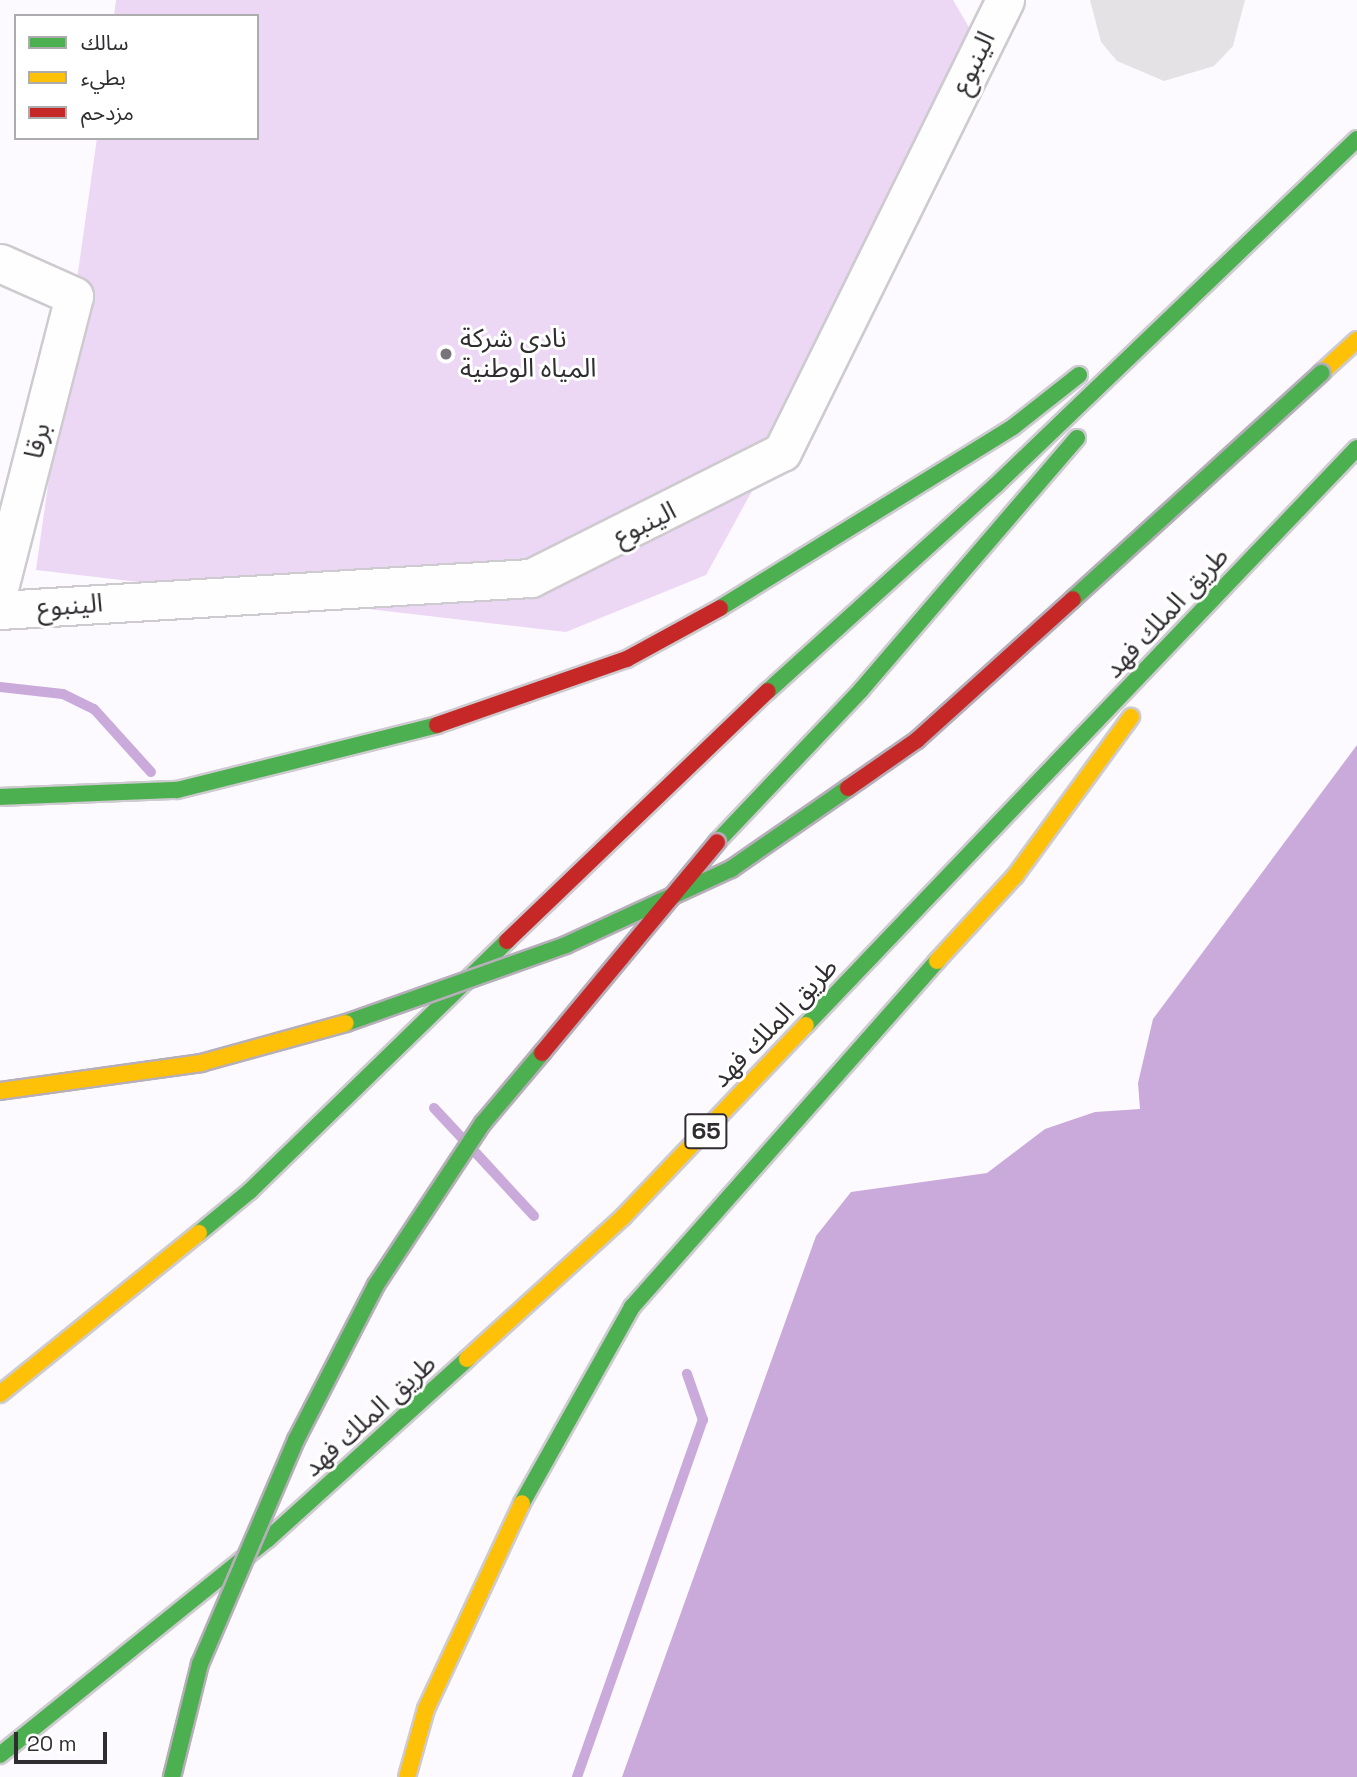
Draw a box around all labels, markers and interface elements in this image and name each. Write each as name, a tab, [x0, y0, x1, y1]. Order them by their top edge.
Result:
legend	[14, 14, 259, 140]
street label: الينبوع	[946, 27, 1002, 99]
text: سالك	[81, 29, 128, 56]
text: بطيء	[81, 64, 126, 91]
text: مزدحم	[81, 99, 134, 126]
place label: نادي شركة المياه الوطنية	[460, 323, 597, 384]
marker: نادي شركة المياه الوطنية	[438, 346, 454, 362]
street label: برقا	[19, 420, 57, 462]
street label: الينبوع	[609, 496, 681, 552]
street label: طريق الملك فهد	[1098, 541, 1236, 685]
street label: الينبوع	[36, 588, 104, 624]
street label: طريق الملك فهد	[706, 952, 844, 1094]
road number: 65	[683, 1111, 729, 1152]
street label: طريق الملك فهد	[297, 1348, 443, 1484]
scale bar	[18, 1718, 110, 1762]
text: 20 m	[27, 1730, 77, 1757]

